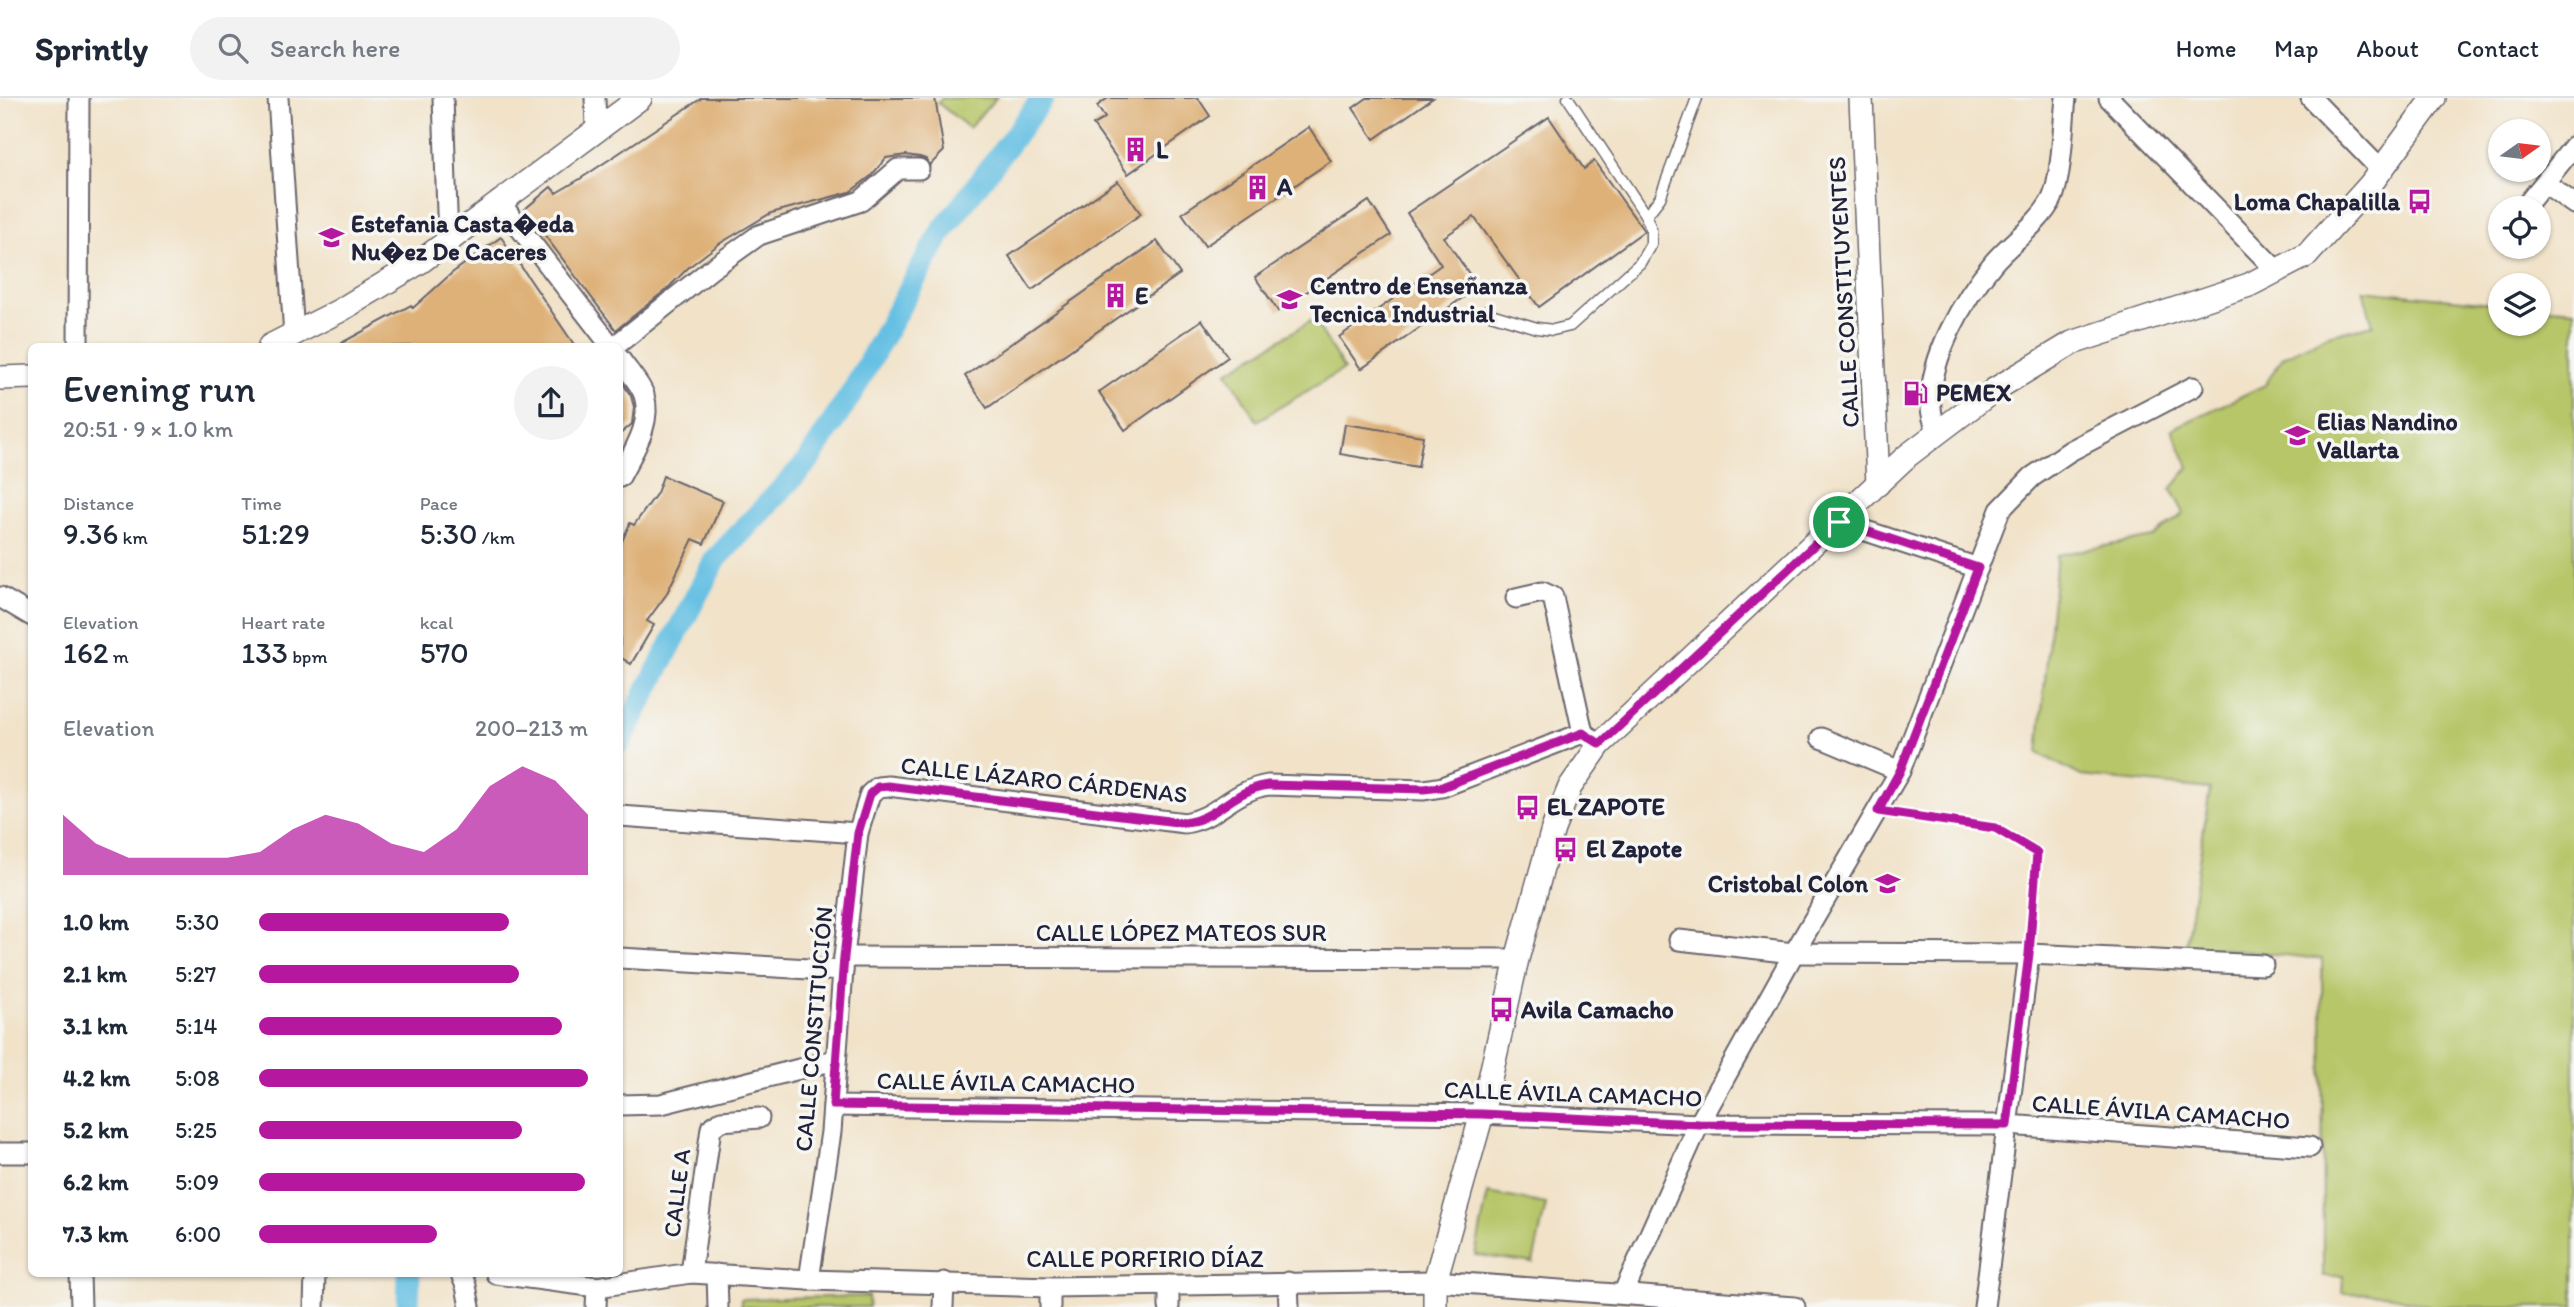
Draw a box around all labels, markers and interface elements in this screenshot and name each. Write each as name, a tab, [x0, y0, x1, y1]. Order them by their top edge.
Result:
search box	[190, 17, 680, 80]
text: Sprintly	[35, 29, 148, 68]
icon: search	[214, 29, 252, 67]
text: Search here	[270, 32, 400, 64]
text: Home	[2176, 34, 2236, 63]
text: Map	[2274, 34, 2318, 63]
text: About	[2356, 34, 2419, 63]
text: Contact	[2457, 34, 2539, 63]
north arrow	[2488, 119, 2552, 182]
map controls	[2488, 119, 2551, 336]
place label: L	[1156, 135, 1169, 164]
building icon: L	[1122, 136, 1150, 164]
street label: CALLE CONSTITUYENTES	[1822, 156, 1865, 428]
place label: A	[1276, 172, 1293, 201]
building icon: A	[1243, 173, 1271, 201]
place label: Loma Chapalilla	[2234, 187, 2401, 217]
bus stop icon: Loma Chapalilla	[2406, 188, 2434, 216]
button: locate	[2488, 196, 2551, 259]
place label: Estefania Casta�eda Nu�ez De Caceres	[351, 209, 574, 266]
school or university icon: Estefania Casta�eda Nu�ez De Caceres	[317, 224, 345, 252]
place label: Centro de Enseñanza Tecnica Industrial	[1309, 271, 1528, 328]
button: layers	[2488, 273, 2551, 336]
place label: E	[1135, 281, 1148, 310]
building icon: E	[1101, 282, 1129, 310]
school or university icon: Centro de Enseñanza Tecnica Industrial	[1276, 286, 1304, 314]
text: Evening run	[63, 366, 256, 412]
button: share	[514, 366, 588, 440]
place label: PEMEX	[1936, 378, 2012, 407]
fuel station icon: PEMEX	[1902, 379, 1930, 407]
place label: Elias Nandino Vallarta	[2317, 407, 2458, 464]
text: 20:51 · 9 × 1.0 km	[63, 415, 233, 443]
school or university icon: Elias Nandino Vallarta	[2283, 422, 2311, 450]
text: Distance	[63, 492, 134, 515]
text: Time	[241, 492, 282, 515]
text: Pace	[420, 492, 458, 515]
pin	[1809, 492, 1869, 552]
icon: arrive	[1820, 503, 1858, 541]
text: 9.36	[63, 515, 118, 552]
text: 51:29	[241, 515, 310, 552]
text: 5:30	[420, 515, 478, 552]
text: km	[118, 526, 148, 549]
text: /km	[478, 526, 515, 549]
text: Elevation	[63, 611, 139, 634]
text: Heart rate	[241, 611, 325, 634]
text: kcal	[420, 611, 453, 634]
text: 162	[63, 634, 109, 671]
text: 133	[241, 634, 288, 671]
text: 570	[420, 634, 469, 671]
text: m	[109, 645, 129, 668]
text: bpm	[288, 645, 327, 668]
text: Elevation	[63, 714, 154, 742]
text: 200–213 m	[475, 714, 588, 742]
street label: CALLE LÁZARO CÁRDENAS	[899, 750, 1189, 809]
place label: EL ZAPOTE	[1547, 792, 1665, 821]
bus stop icon: EL ZAPOTE	[1513, 793, 1541, 821]
place label: El Zapote	[1586, 834, 1682, 864]
bus stop icon: El Zapote	[1552, 835, 1580, 863]
place label: Cristobal Colon	[1708, 869, 1868, 898]
school or university icon: Cristobal Colon	[1874, 870, 1902, 898]
street label: CALLE CONSTITUCIÓN	[788, 905, 839, 1153]
text: 1.0 km	[63, 908, 129, 936]
text: 5:30	[175, 908, 219, 936]
street label: CALLE LÓPEZ MATEOS SUR	[1036, 918, 1326, 947]
text: 2.1 km	[63, 960, 127, 988]
text: 5:27	[175, 960, 216, 988]
place label: Avila Camacho	[1520, 995, 1674, 1024]
bus stop icon: Avila Camacho	[1487, 996, 1515, 1024]
text: 3.1 km	[63, 1012, 127, 1040]
text: 5:14	[175, 1012, 217, 1040]
text: 4.2 km	[63, 1064, 130, 1092]
text: 5:08	[175, 1064, 219, 1092]
street label: CALLE ÁVILA CAMACHO	[876, 1066, 1136, 1099]
street label: CALLE ÁVILA CAMACHO	[1443, 1074, 1703, 1113]
street label: CALLE ÁVILA CAMACHO	[2031, 1088, 2291, 1135]
text: 5.2 km	[63, 1116, 128, 1144]
text: 5:25	[175, 1116, 217, 1144]
street label: CALLE A	[657, 1147, 696, 1239]
text: 6.2 km	[63, 1168, 129, 1196]
text: 5:09	[175, 1168, 219, 1196]
text: 7.3 km	[63, 1220, 128, 1248]
text: 6:00	[175, 1220, 221, 1248]
street label: CALLE PORFIRIO DÍAZ	[1026, 1244, 1264, 1273]

